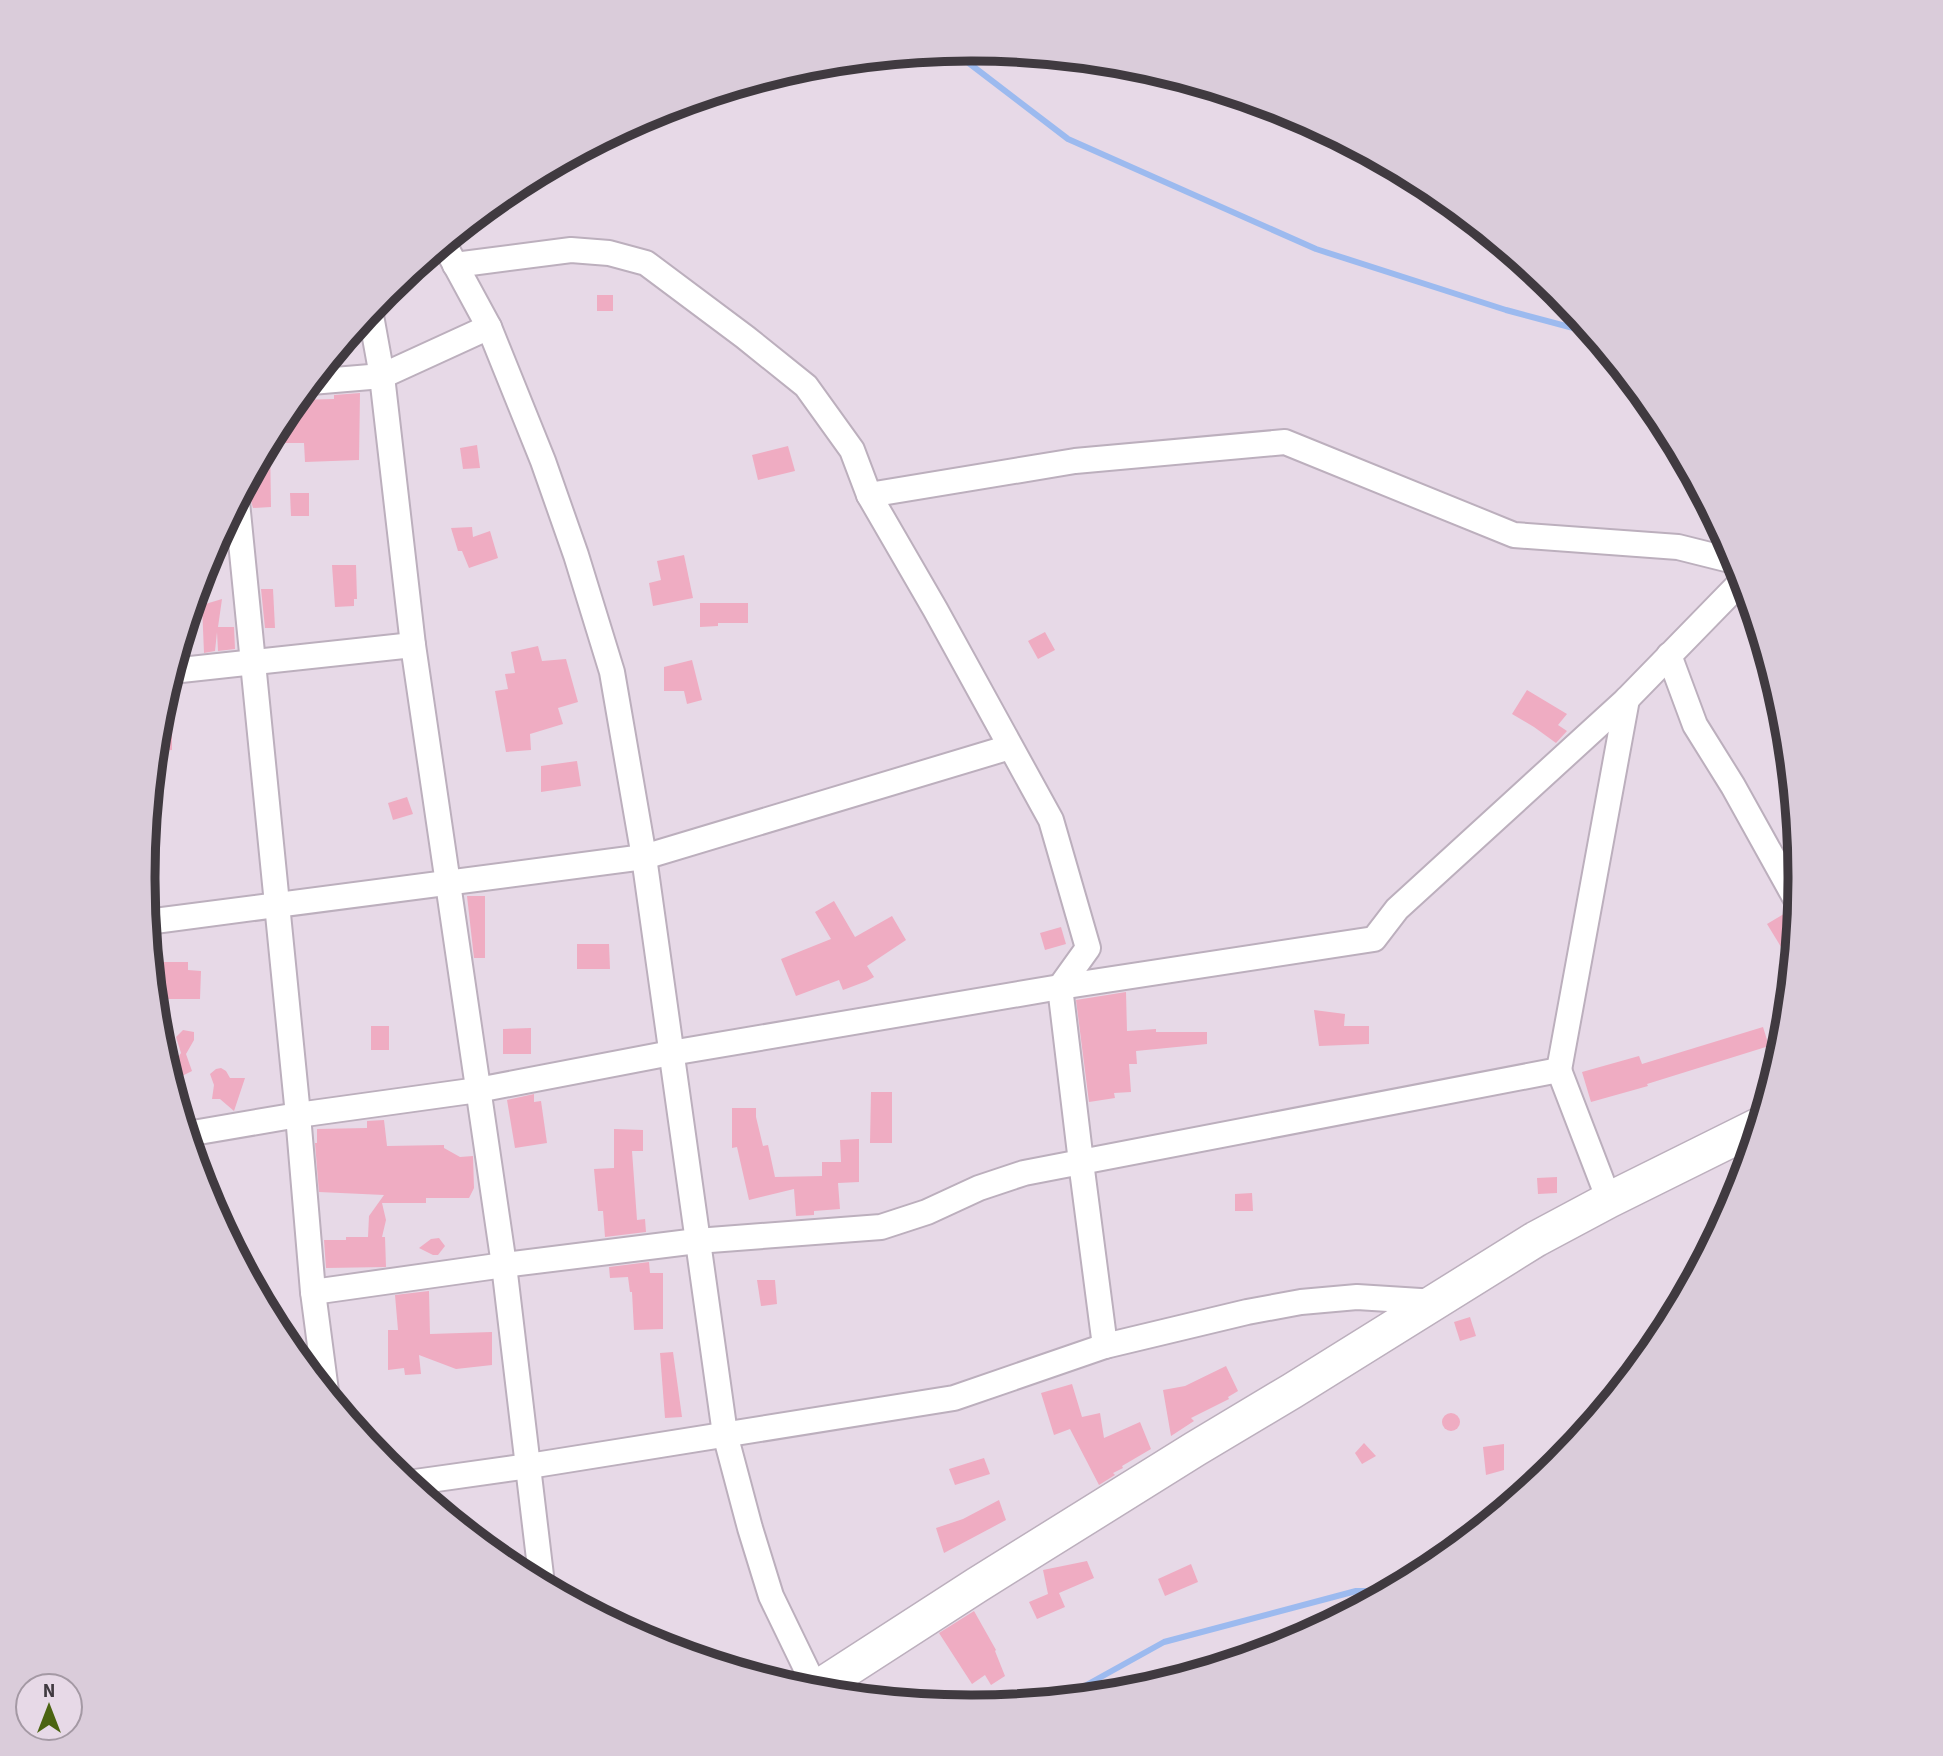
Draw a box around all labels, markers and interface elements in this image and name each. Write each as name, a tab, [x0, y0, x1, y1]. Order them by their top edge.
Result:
north arrow	[14, 1672, 84, 1742]
text: N	[43, 1678, 55, 1705]

